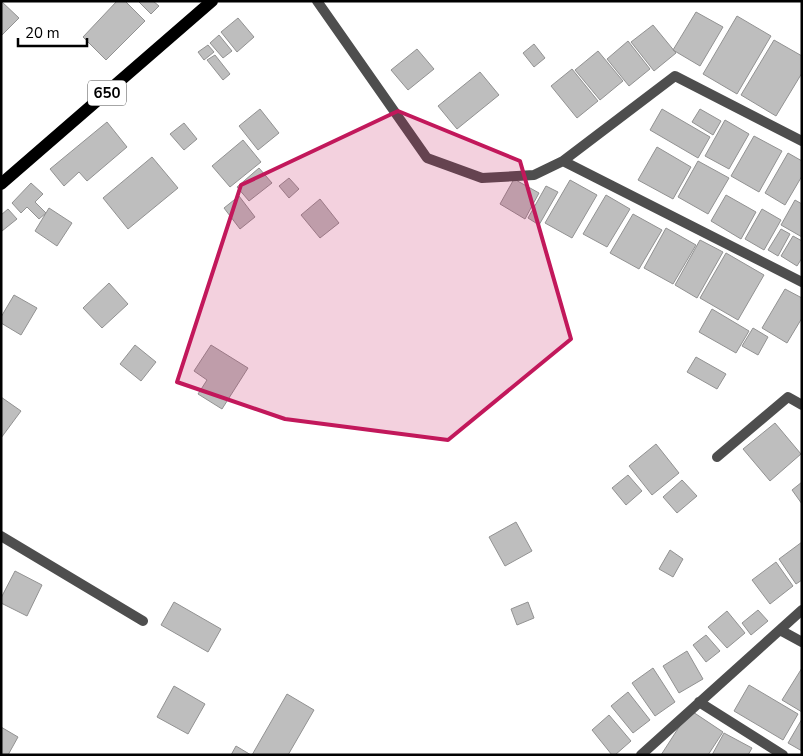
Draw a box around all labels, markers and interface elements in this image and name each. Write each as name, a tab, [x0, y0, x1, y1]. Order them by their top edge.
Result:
scale bar	[18, 15, 86, 47]
text: 20 m	[25, 23, 60, 43]
road number: 650	[88, 80, 126, 106]

